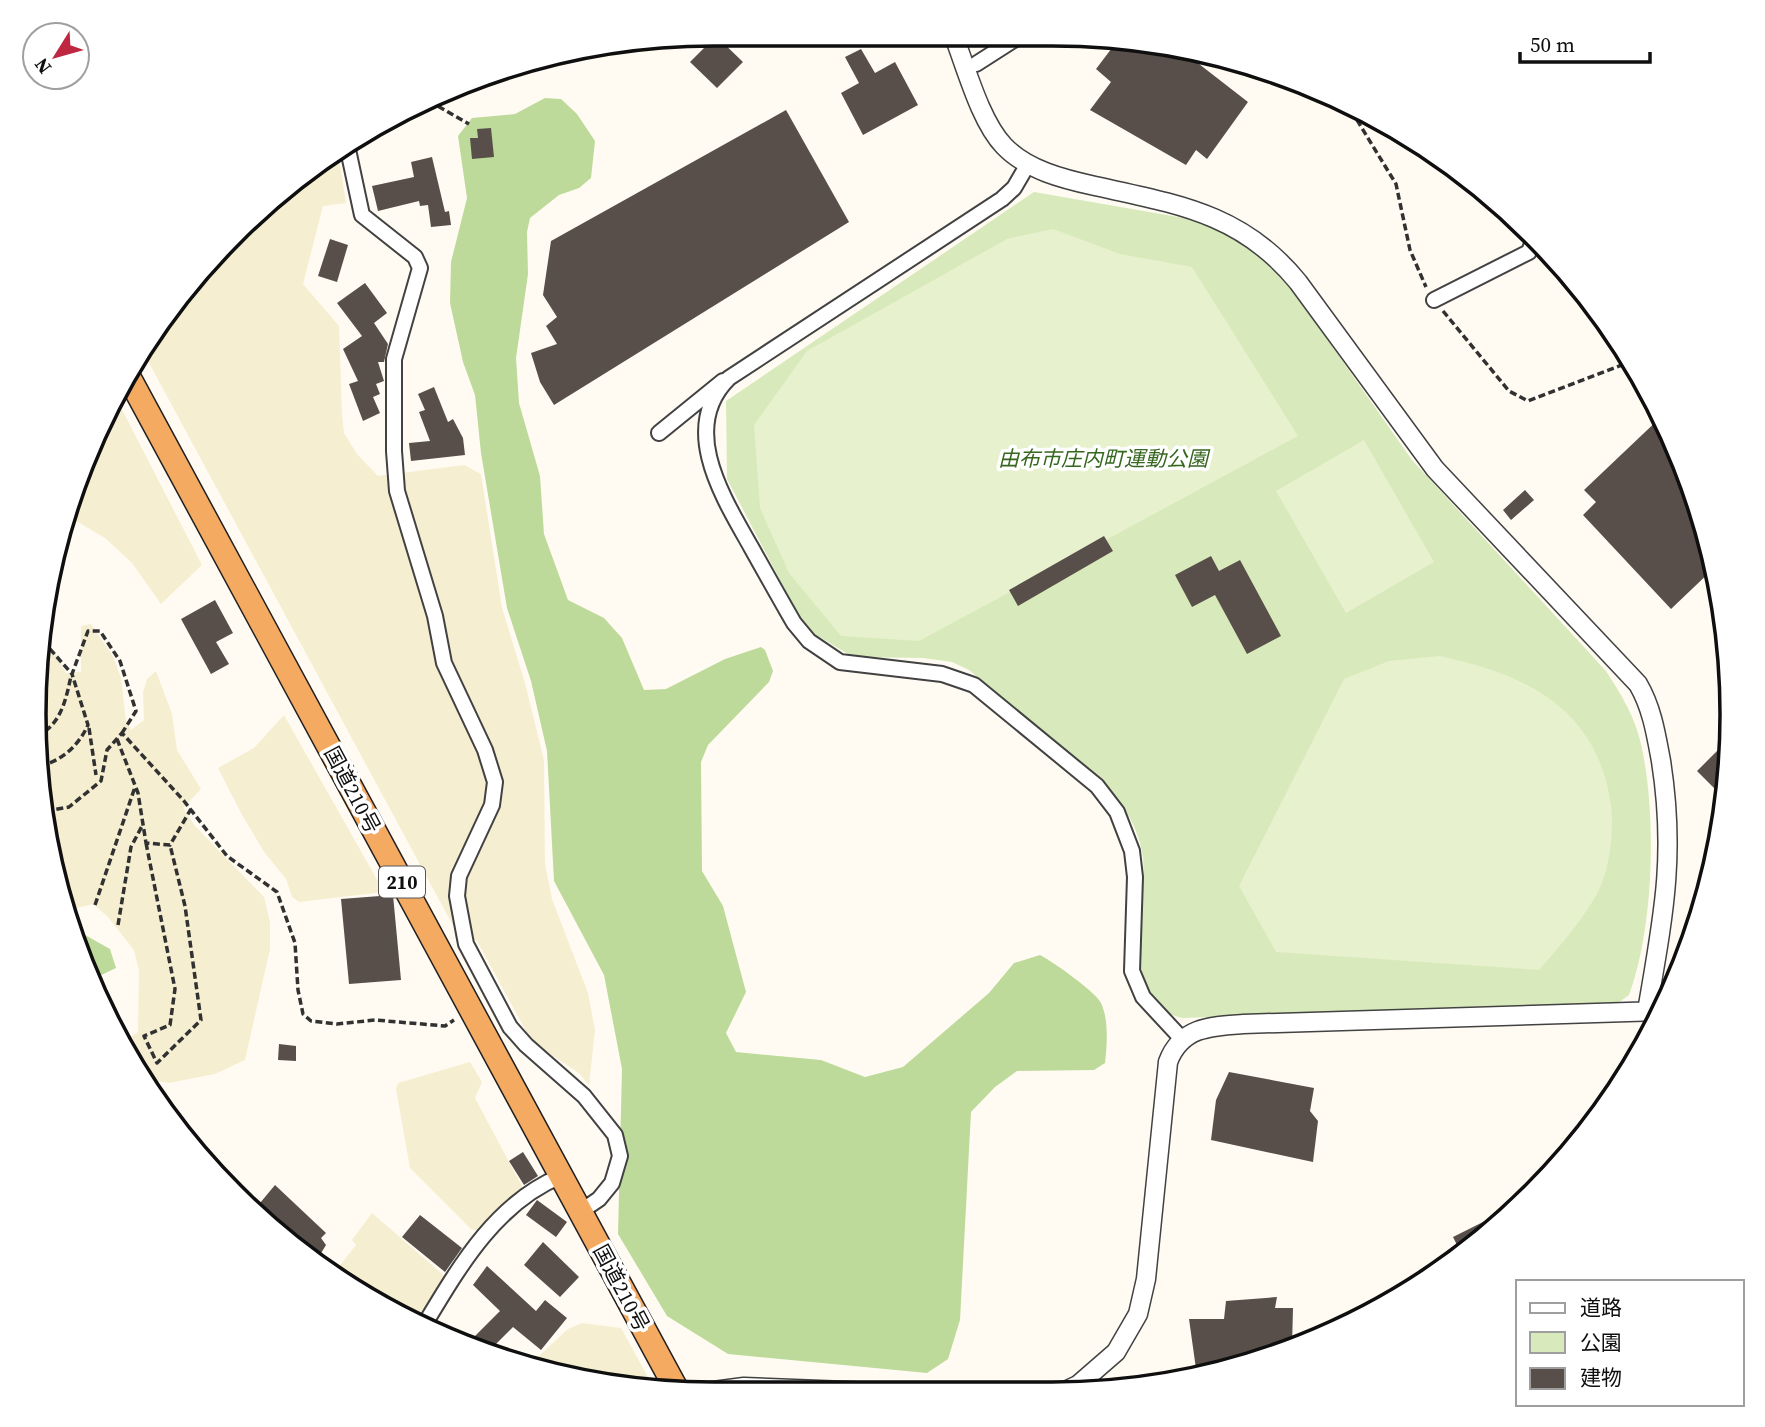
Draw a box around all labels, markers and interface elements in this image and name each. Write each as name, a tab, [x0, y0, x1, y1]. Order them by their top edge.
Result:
north arrow	[21, 21, 91, 91]
scale bar	[1520, 21, 1650, 65]
text: 50 m	[1530, 30, 1575, 59]
text: N	[28, 53, 57, 80]
park label: 由布市庄内町運動公園	[998, 444, 1211, 473]
street label: 国道210号	[317, 741, 387, 838]
road number: 210	[379, 866, 425, 898]
street label: 国道210号	[586, 1239, 656, 1336]
legend	[1516, 1280, 1744, 1406]
text: 道路	[1580, 1293, 1622, 1322]
text: 公園	[1580, 1328, 1622, 1357]
text: 建物	[1580, 1363, 1622, 1392]

